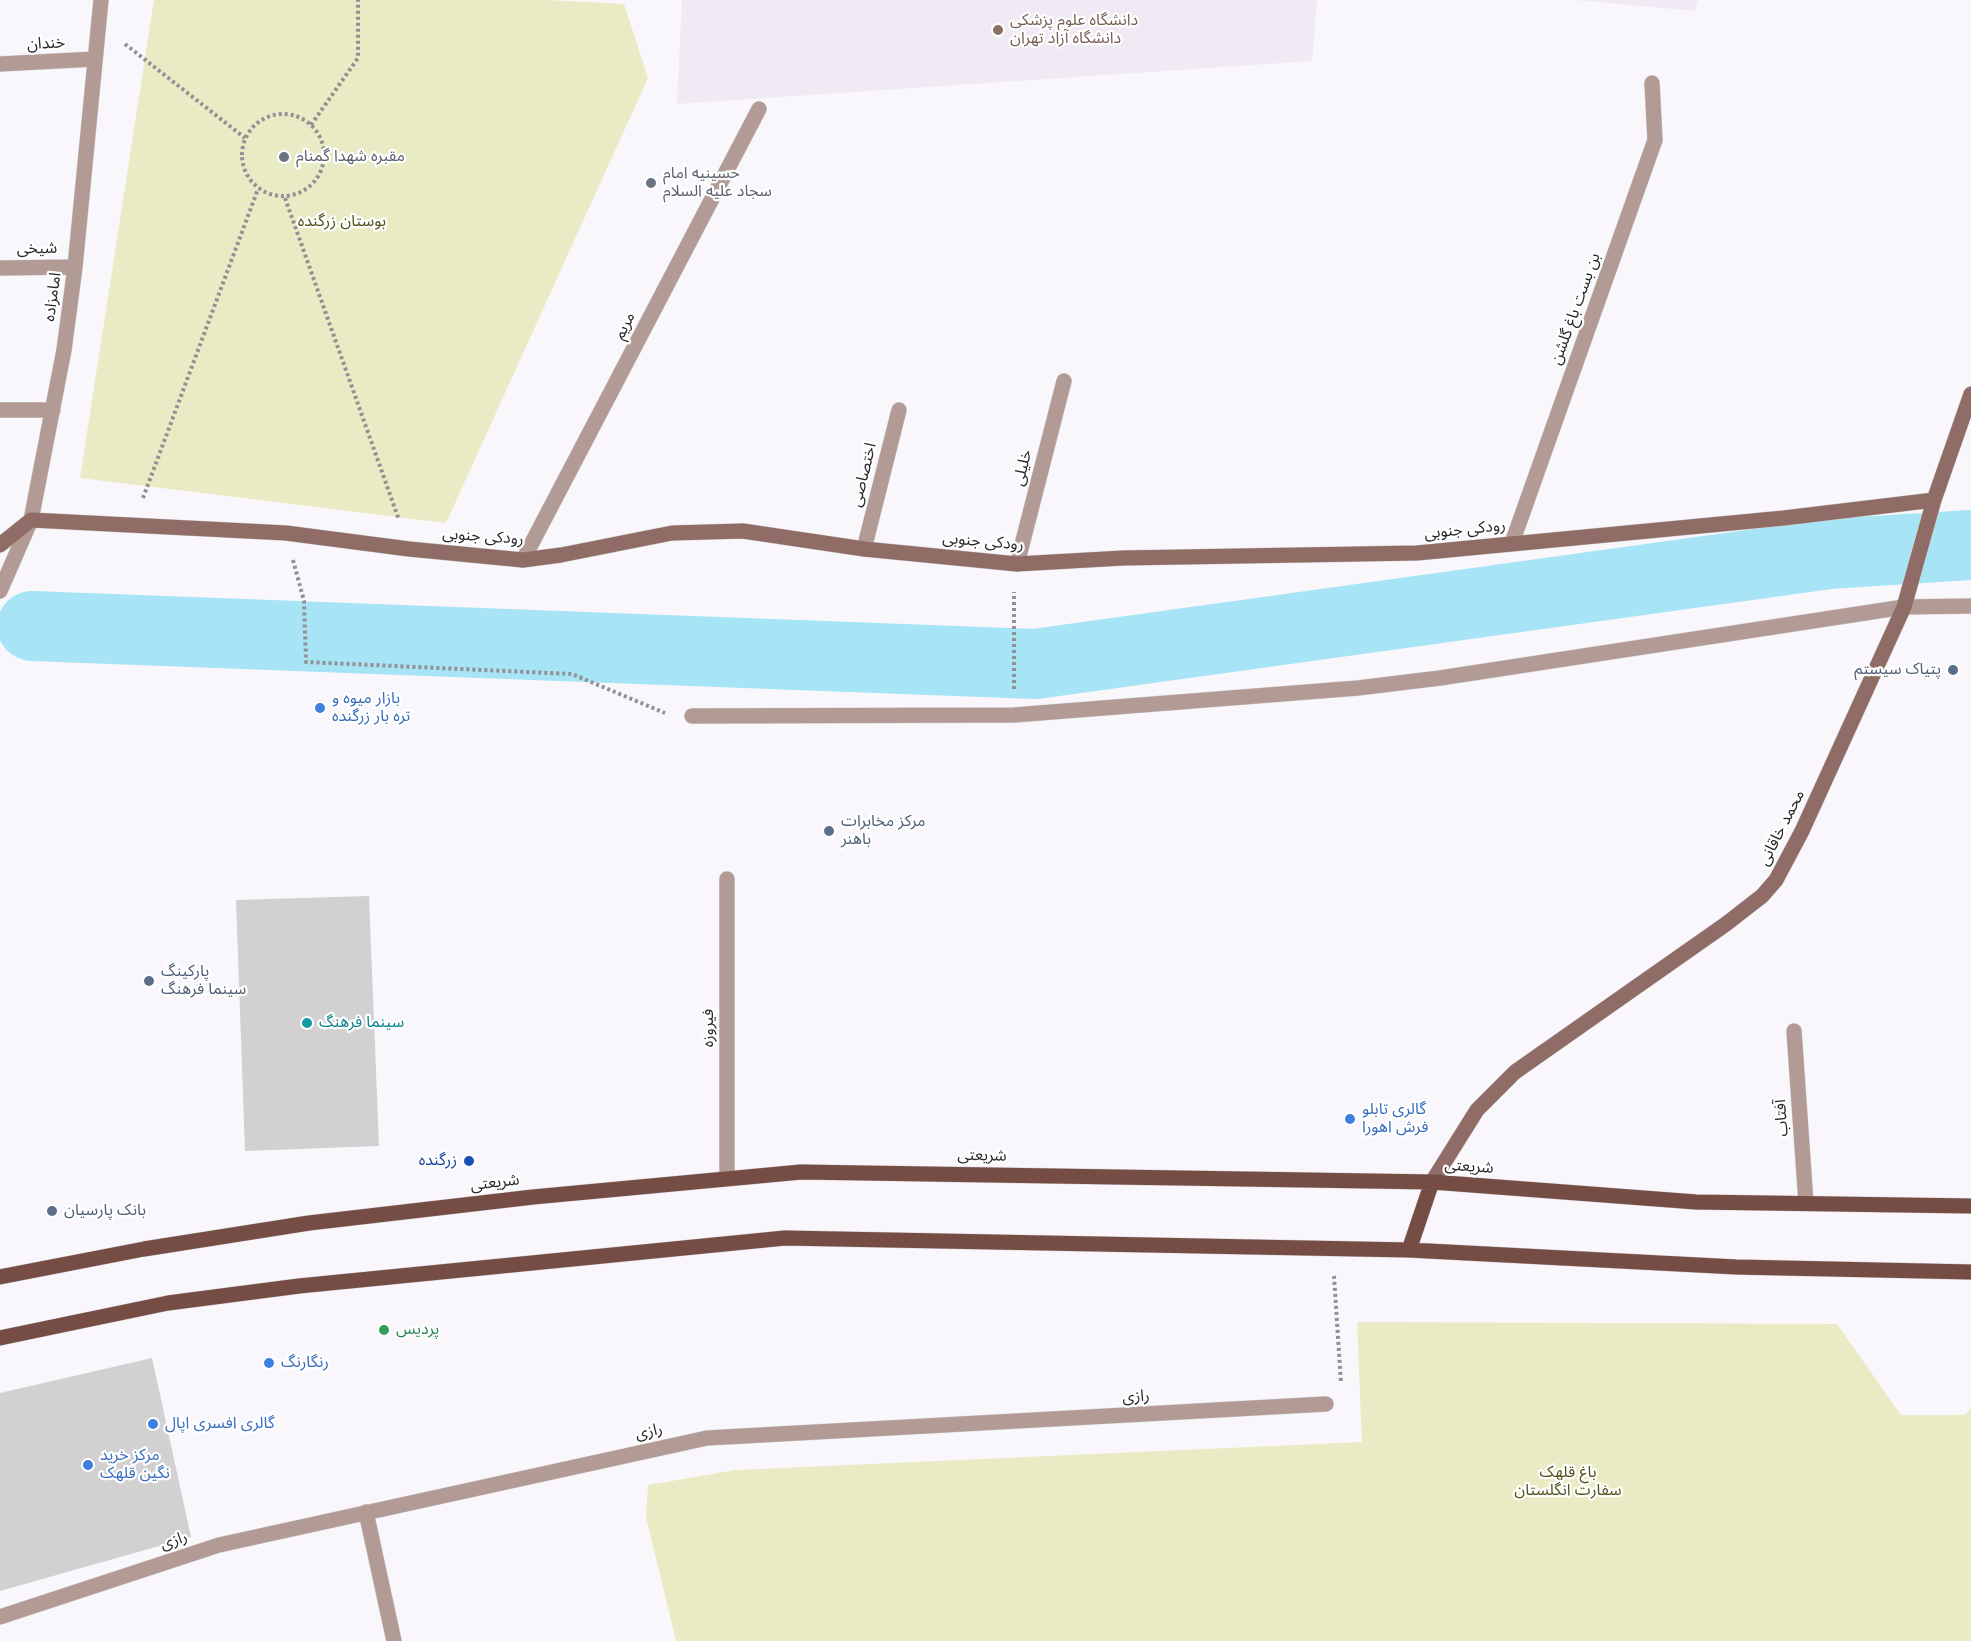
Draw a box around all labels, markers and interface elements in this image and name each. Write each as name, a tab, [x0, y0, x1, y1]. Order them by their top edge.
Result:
place label: دانشگاه علوم پزشکی دانشگاه آزاد تهران	[1010, 11, 1138, 49]
marker: دانشگاه علوم پزشکی دانشگاه آزاد تهران	[991, 23, 1005, 37]
street label: خندان	[26, 33, 66, 55]
place label: مقبره شهدا گمنام	[296, 147, 405, 167]
marker: مقبره شهدا گمنام	[277, 150, 291, 164]
place label: حسینیه امام سجاد علیه السلام	[663, 164, 772, 202]
marker: حسینیه امام سجاد علیه السلام	[644, 176, 658, 190]
park label: بوستان زرگنده	[298, 212, 386, 232]
street label: شیخی	[17, 239, 57, 259]
street label: بن بست باغ گلشن	[1547, 250, 1605, 368]
street label: امامزاده	[40, 271, 66, 323]
street label: مریم	[610, 309, 640, 343]
street label: اختصاصی	[847, 441, 881, 509]
street label: خلیلی	[1009, 448, 1037, 488]
street label: رودکی جنوبی	[1423, 516, 1507, 544]
street label: رودکی جنوبی	[442, 525, 524, 549]
street label: رودکی جنوبی	[941, 529, 1025, 555]
place label: پتیاک سیستم	[1854, 660, 1941, 680]
marker: پتیاک سیستم	[1946, 663, 1960, 677]
place label: بازار میوه و تره بار زرگنده	[332, 689, 410, 727]
marker: بازار میوه و تره بار زرگنده	[313, 701, 327, 715]
street label: محمد خاقانی	[1755, 787, 1809, 869]
place label: مرکز مخابرات باهنر	[841, 812, 925, 850]
marker: مرکز مخابرات باهنر	[822, 824, 836, 838]
place label: پارکینگ سینما فرهنگ	[161, 962, 246, 1000]
marker: پارکینگ سینما فرهنگ	[142, 974, 156, 988]
street label: فیروزه	[699, 1009, 719, 1047]
place label: سینما فرهنگ	[319, 1013, 404, 1033]
marker: سینما فرهنگ	[300, 1016, 314, 1030]
street label: آفتاب	[1771, 1099, 1793, 1137]
place label: گالری تابلو فرش اهورا	[1362, 1100, 1428, 1138]
marker: گالری تابلو فرش اهورا	[1343, 1112, 1357, 1126]
street label: شریعتی	[957, 1146, 1007, 1166]
place label: زرگنده	[419, 1151, 457, 1171]
marker: زرگنده	[462, 1154, 476, 1168]
street label: شریعتی	[1444, 1156, 1494, 1178]
street label: شریعتی	[469, 1170, 521, 1196]
place label: بانک پارسیان	[64, 1201, 146, 1221]
marker: بانک پارسیان	[45, 1204, 59, 1218]
place label: پردیس	[396, 1320, 439, 1340]
marker: پردیس	[377, 1323, 391, 1337]
place label: رنگارنگ	[281, 1353, 329, 1373]
marker: رنگارنگ	[262, 1356, 276, 1370]
street label: رازی	[1122, 1387, 1150, 1407]
place label: گالری افسری اپال	[165, 1414, 275, 1434]
marker: گالری افسری اپال	[146, 1417, 160, 1431]
street label: رازی	[634, 1420, 664, 1444]
place label: مرکز خرید نگین قلهک	[100, 1446, 170, 1484]
marker: مرکز خرید نگین قلهک	[81, 1458, 95, 1472]
park label: باغ قلهک سفارت انگلستان	[1514, 1463, 1622, 1501]
street label: رازی	[158, 1528, 190, 1554]

